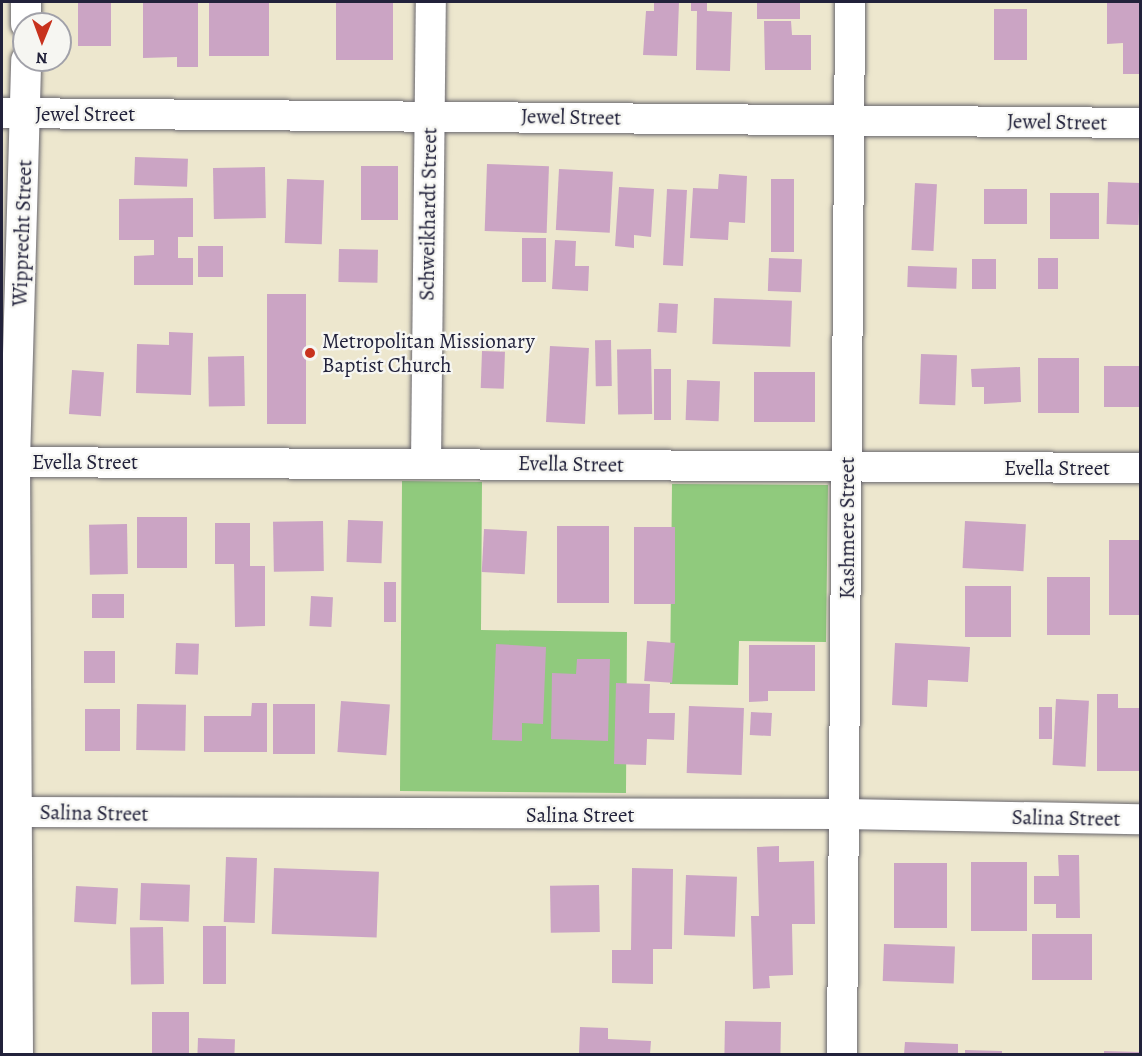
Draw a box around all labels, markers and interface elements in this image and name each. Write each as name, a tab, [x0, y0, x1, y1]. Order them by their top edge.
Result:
north arrow	[12, 12, 72, 72]
text: N	[36, 47, 48, 69]
street label: Jewel Street	[35, 101, 135, 127]
street label: Jewel Street	[521, 104, 621, 130]
street label: Jewel Street	[1007, 109, 1107, 135]
street label: Schweikhardt Street	[414, 127, 442, 301]
street label: Wipprecht Street	[7, 159, 37, 307]
place label: Metropolitan Missionary Baptist Church	[322, 328, 535, 378]
marker: Metropolitan Missionary Baptist Church	[303, 346, 317, 360]
street label: Evella Street	[32, 449, 138, 475]
street label: Evella Street	[518, 450, 624, 478]
street label: Evella Street	[1004, 455, 1110, 481]
street label: Kashmere Street	[834, 457, 860, 599]
street label: Salina Street	[39, 799, 149, 827]
street label: Salina Street	[526, 802, 634, 828]
street label: Salina Street	[1011, 804, 1121, 832]

